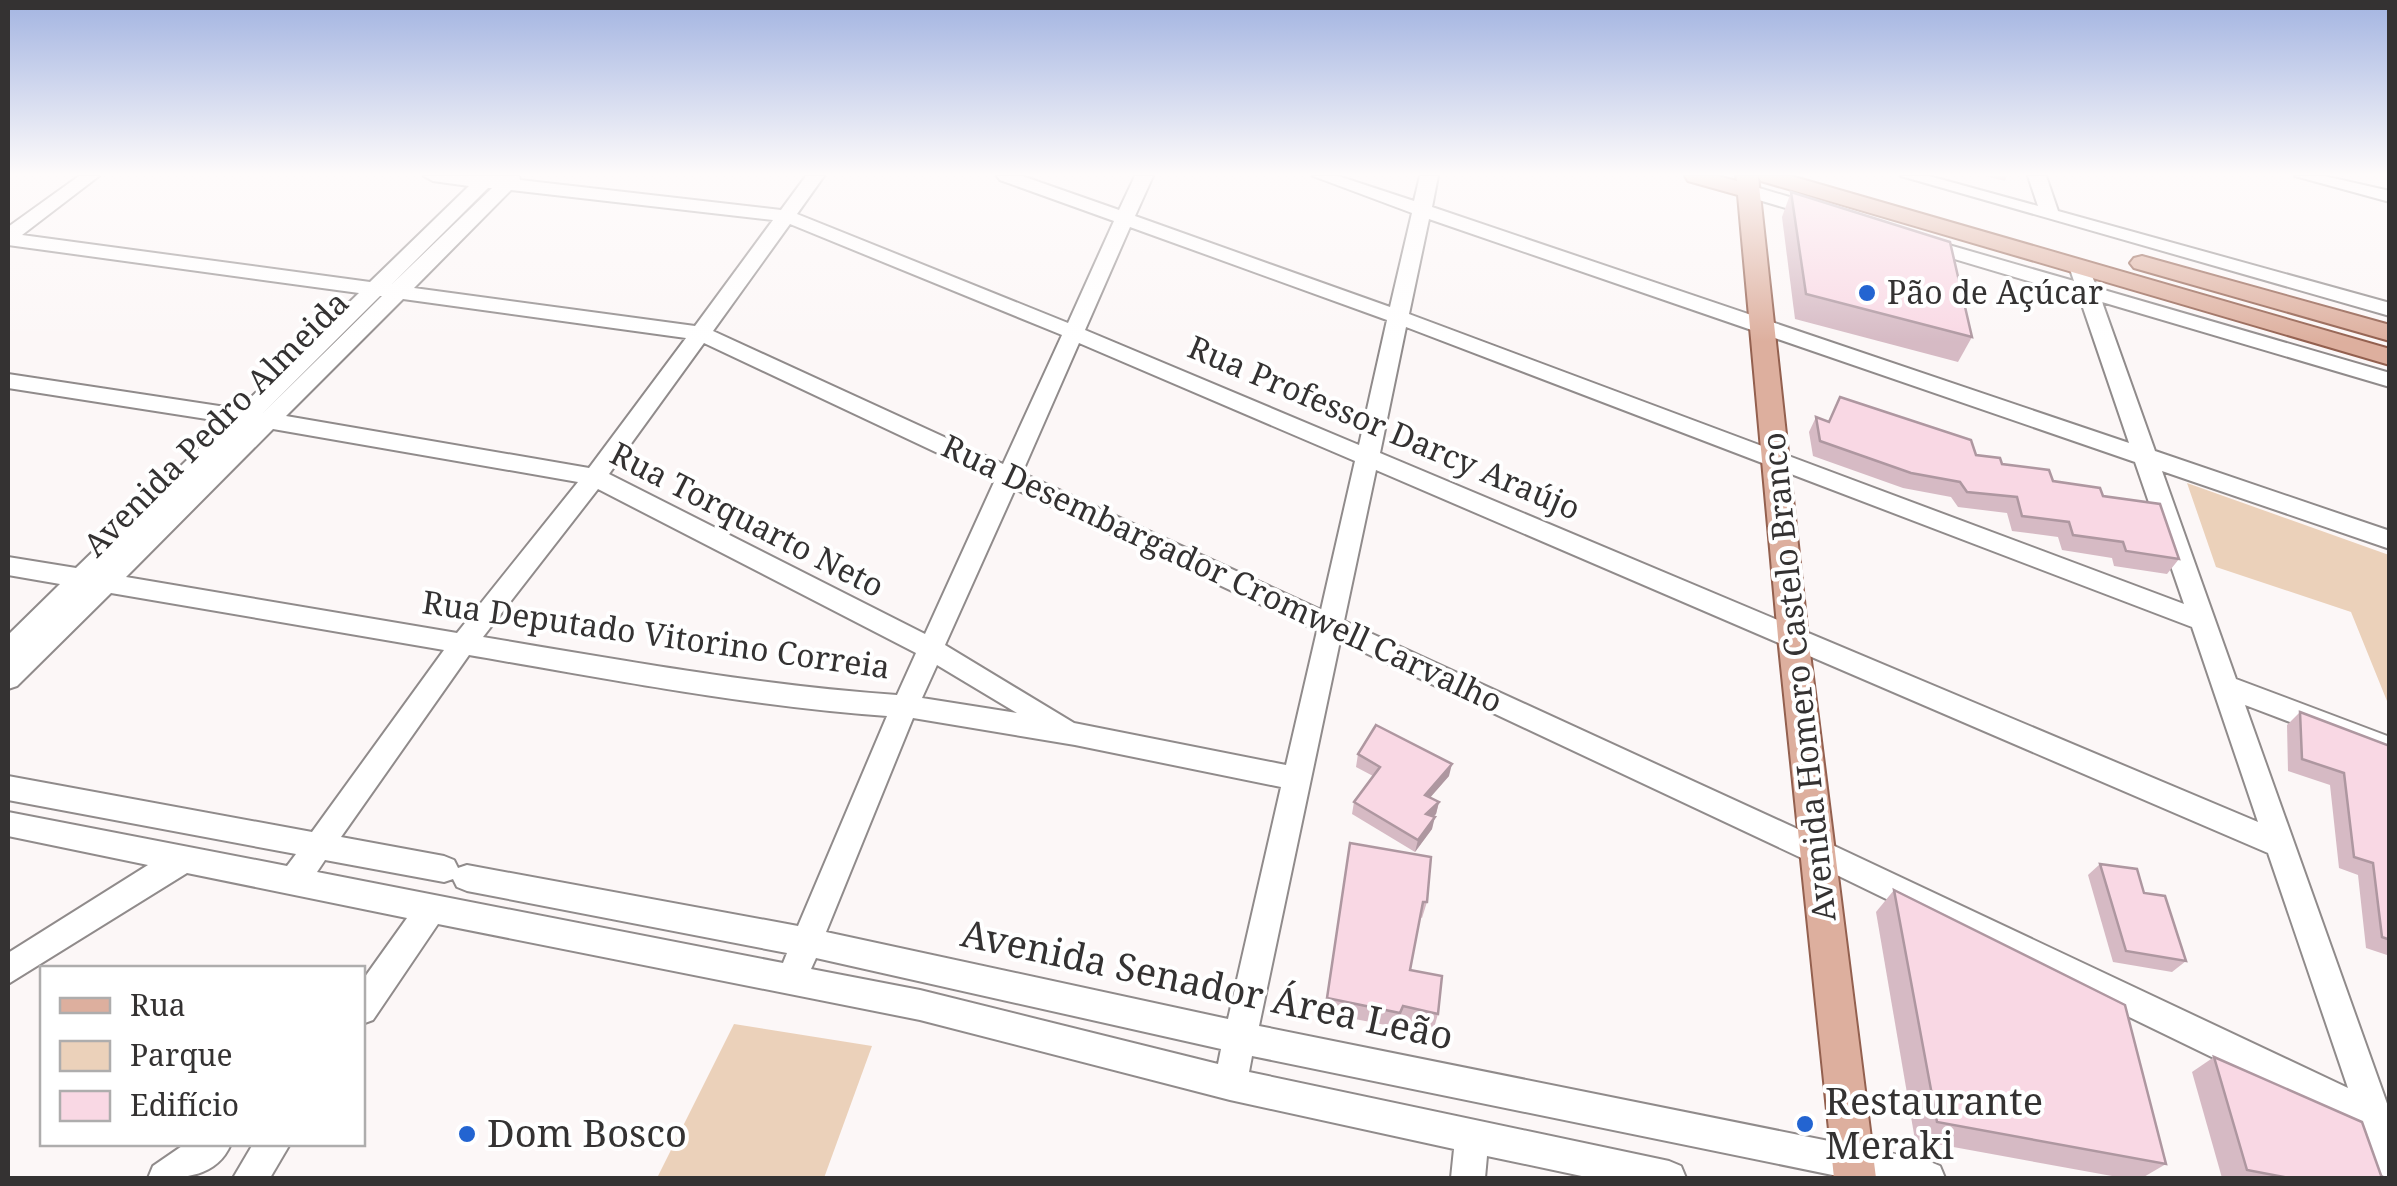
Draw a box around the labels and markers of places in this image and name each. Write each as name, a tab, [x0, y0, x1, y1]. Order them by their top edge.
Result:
place label: Pão de Açúcar	[1887, 270, 2103, 313]
marker: Pão de Açúcar	[1856, 282, 1878, 304]
place label: Restaurante Meraki	[1825, 1074, 2043, 1170]
place label: Dom Bosco	[487, 1106, 687, 1158]
marker: Restaurante Meraki	[1794, 1113, 1816, 1135]
marker: Dom Bosco	[456, 1123, 478, 1145]

